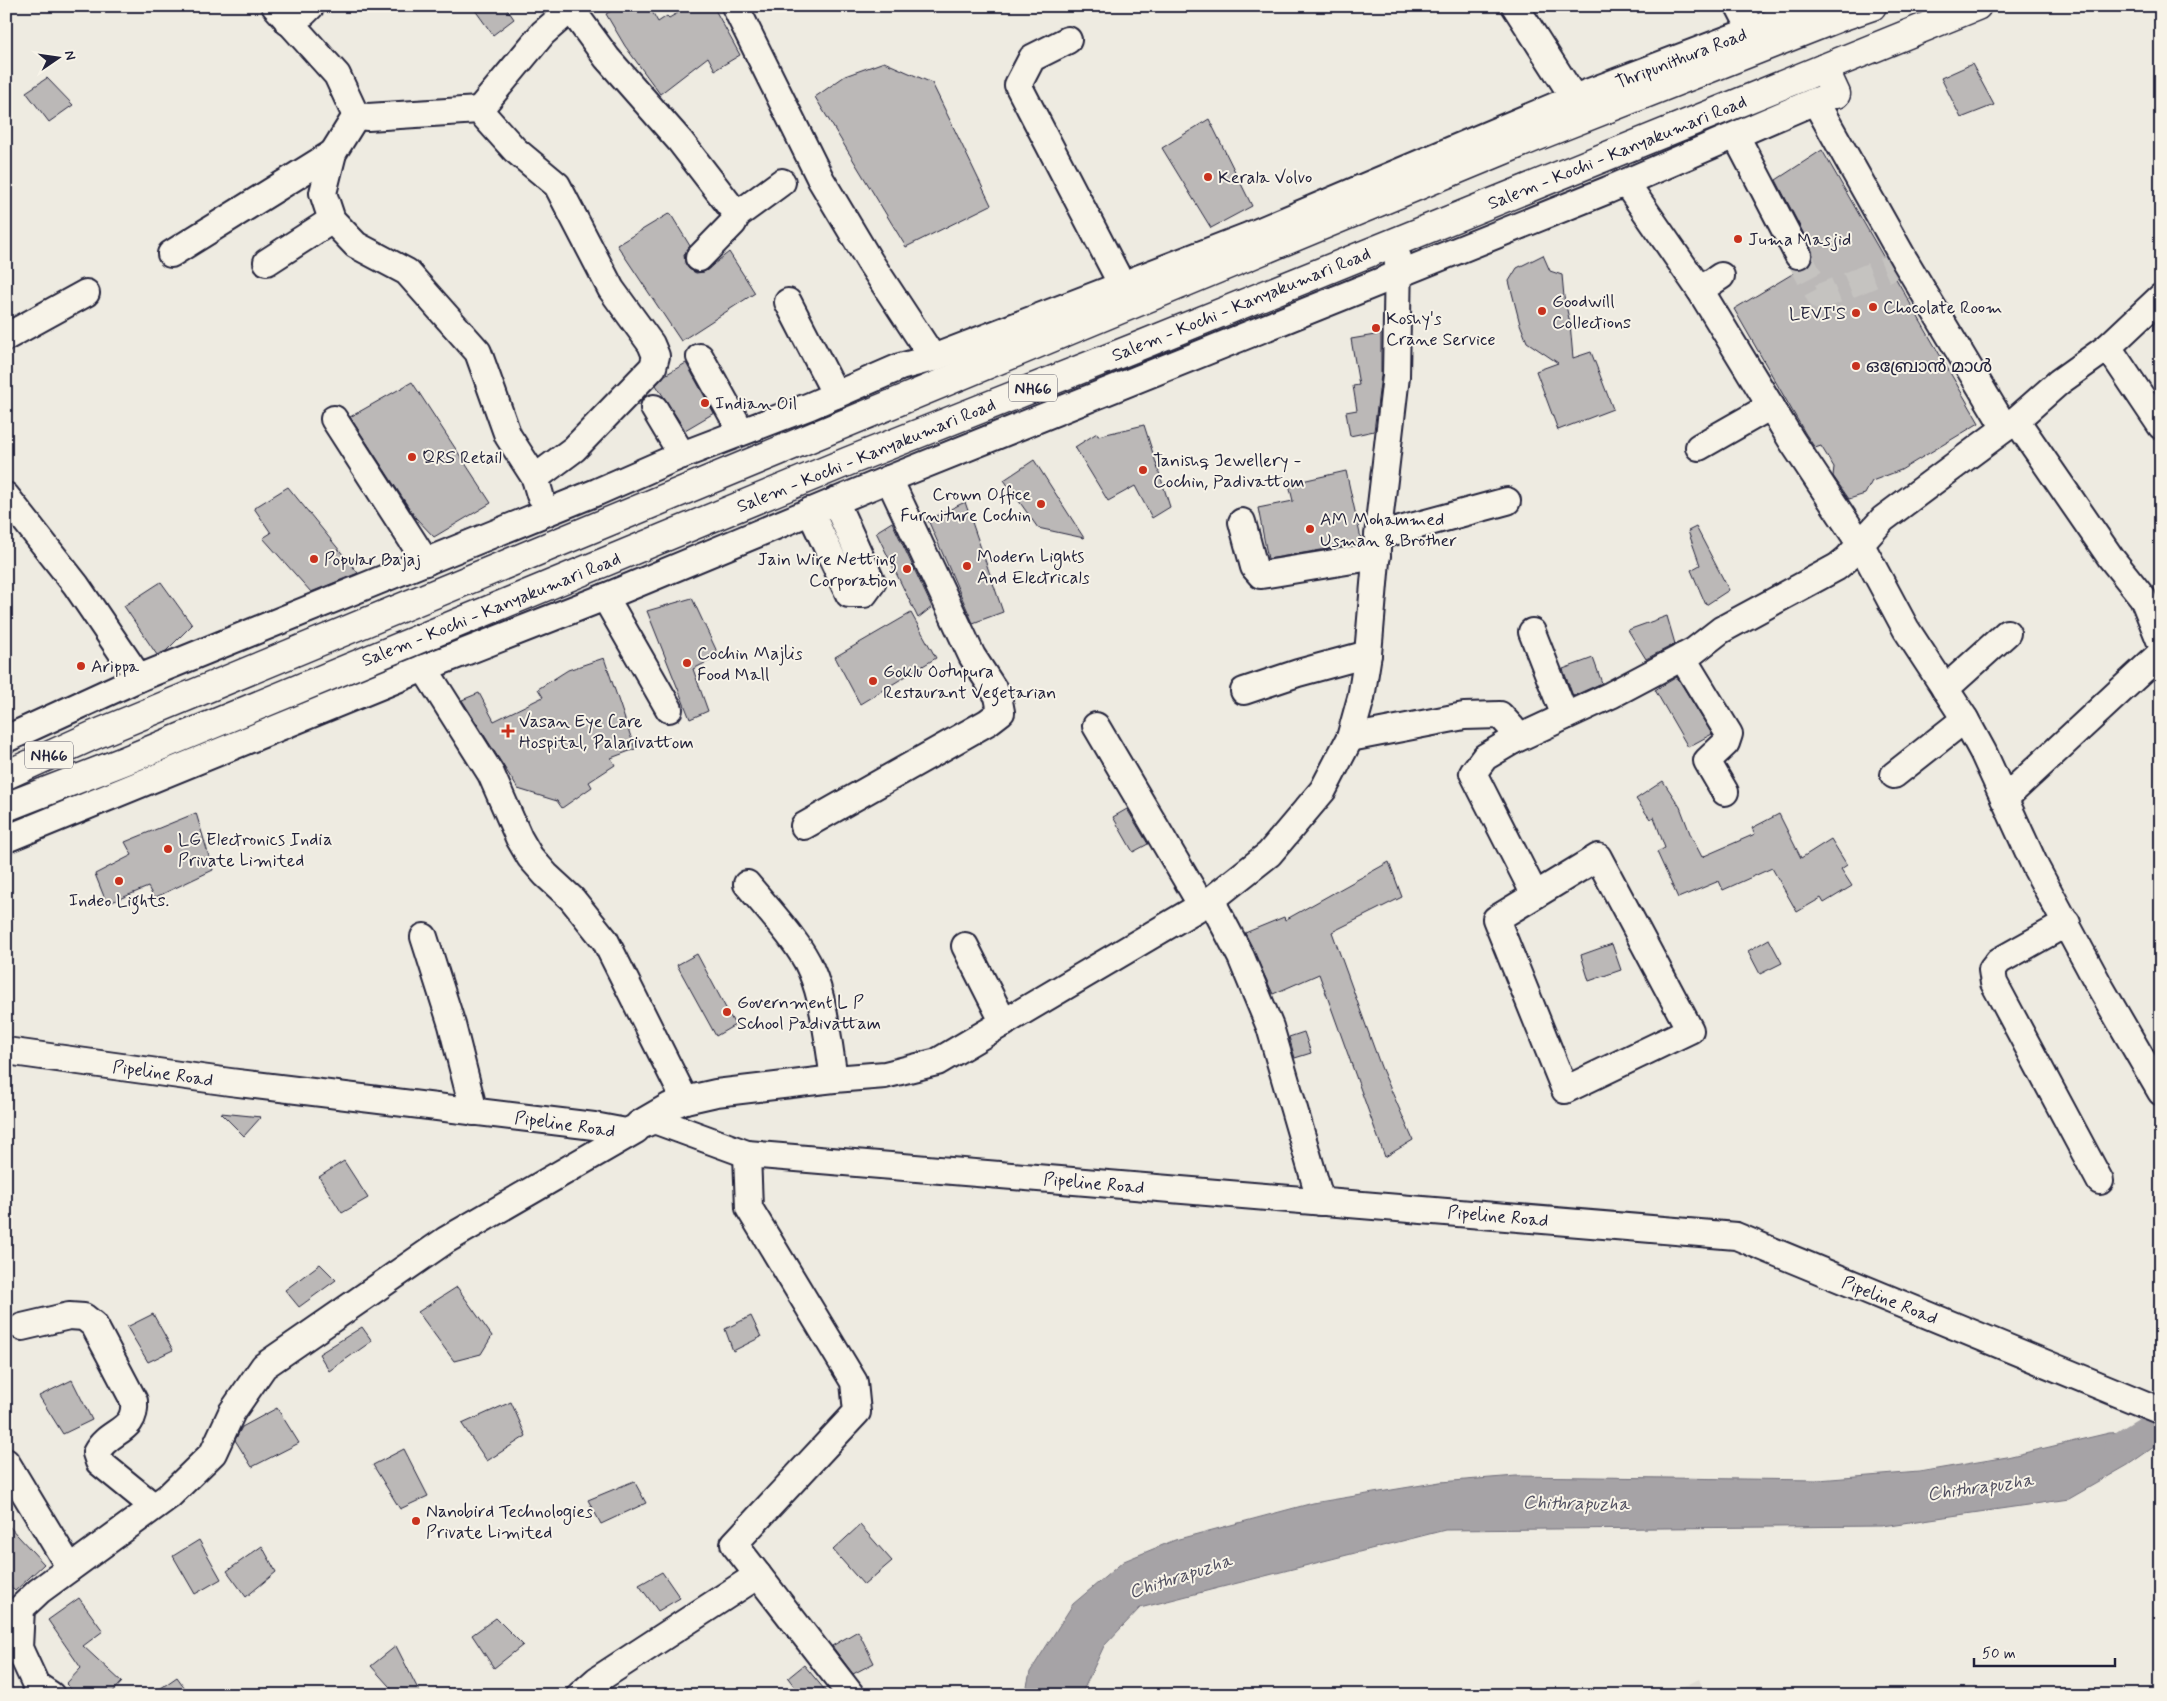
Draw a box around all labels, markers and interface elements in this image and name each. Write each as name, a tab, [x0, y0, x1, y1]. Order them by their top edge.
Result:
street label: Thripunithura Road	[1612, 23, 1751, 95]
north arrow	[32, 32, 82, 82]
text: N	[60, 49, 80, 62]
street label: Salem - Kochi - Kanyakumari Road	[1484, 90, 1750, 216]
place label: Kerala Volvo	[1218, 166, 1312, 190]
marker: Kerala Volvo	[1202, 171, 1214, 183]
place label: Juma Masjid	[1748, 228, 1851, 252]
marker: Juma Masjid	[1732, 233, 1744, 245]
street label: Salem - Kochi - Kanyakumari Road	[1108, 242, 1374, 368]
place label: Goodwill Collections	[1552, 290, 1631, 335]
place label: Chocolate Room	[1883, 296, 2002, 320]
marker: Chocolate Room	[1867, 301, 1879, 313]
place label: LEVI'S	[1789, 302, 1846, 326]
marker: Goodwill Collections	[1536, 305, 1548, 317]
place label: Koshy's Crane Service	[1386, 307, 1496, 352]
marker: LEVI'S	[1850, 307, 1862, 319]
marker: Koshy's Crane Service	[1370, 322, 1382, 334]
place label: ഒബ്രോൻ മാൾ	[1866, 355, 1992, 379]
marker: ഒബ്രോൻ മാൾ	[1850, 360, 1862, 372]
road number: NH66	[1009, 374, 1057, 402]
place label: Indian Oil	[715, 392, 797, 416]
street label: Salem - Kochi - Kanyakumari Road	[733, 393, 999, 519]
marker: Indian Oil	[699, 397, 711, 409]
place label: QRS Retail	[422, 446, 502, 470]
place label: Tanishq Jewellery - Cochin, Padivattom	[1153, 449, 1305, 494]
marker: QRS Retail	[406, 451, 418, 463]
marker: Tanishq Jewellery - Cochin, Padivattom	[1137, 464, 1149, 476]
place label: Crown Office Furniture Cochin	[900, 483, 1031, 528]
marker: Crown Office Furniture Cochin	[1035, 498, 1047, 510]
place label: AM Mohammed Usman & Brother	[1320, 508, 1457, 553]
marker: AM Mohammed Usman & Brother	[1304, 523, 1316, 535]
place label: Modern Lights And Electricals	[977, 545, 1090, 590]
street label: Salem - Kochi - Kanyakumari Road	[358, 547, 624, 673]
place label: Popular Bajaj	[324, 548, 421, 572]
place label: Jain Wire Netting Corporation	[757, 548, 897, 593]
marker: Popular Bajaj	[308, 553, 320, 565]
marker: Modern Lights And Electricals	[961, 560, 973, 572]
marker: Jain Wire Netting Corporation	[901, 563, 913, 575]
place label: Cochin Majlis Food Mall	[697, 642, 803, 687]
place label: Arippa	[91, 655, 139, 679]
marker: Cochin Majlis Food Mall	[681, 657, 693, 669]
marker: Arippa	[75, 660, 87, 672]
place label: Goklu Ootupura Restaurant Vegetarian	[883, 660, 1056, 707]
marker: Goklu Ootupura Restaurant Vegetarian	[867, 675, 879, 687]
place label: Vasan Eye Care Hospital, Palarivattom	[519, 710, 694, 755]
marker: Vasan Eye Care Hospital, Palarivattom	[501, 724, 515, 738]
road number: NH66	[25, 742, 73, 768]
place label: LG Electronics India Private Limited	[178, 828, 332, 873]
marker: LG Electronics India Private Limited	[162, 843, 174, 855]
marker: Indeo Lights.	[113, 875, 125, 887]
place label: Indeo Lights.	[69, 889, 169, 915]
place label: Government L P School Padivattam	[737, 991, 881, 1036]
marker: Government L P School Padivattam	[721, 1006, 733, 1018]
street label: Pipeline Road	[111, 1055, 215, 1093]
street label: Pipeline Road	[513, 1106, 617, 1144]
street label: Pipeline Road	[1042, 1168, 1145, 1200]
street label: Pipeline Road	[1446, 1201, 1549, 1233]
street label: Pipeline Road	[1838, 1271, 1941, 1331]
water label: Chithrapuzha	[1926, 1468, 2035, 1507]
water label: Chithrapuzha	[1522, 1490, 1630, 1517]
place label: Nanobird Technologies Private Limited	[426, 1500, 593, 1545]
marker: Nanobird Technologies Private Limited	[410, 1515, 422, 1527]
water label: Chithrapuzha	[1126, 1548, 1236, 1605]
scale bar	[1974, 1636, 2116, 1668]
text: 50 m	[1982, 1644, 2016, 1664]

